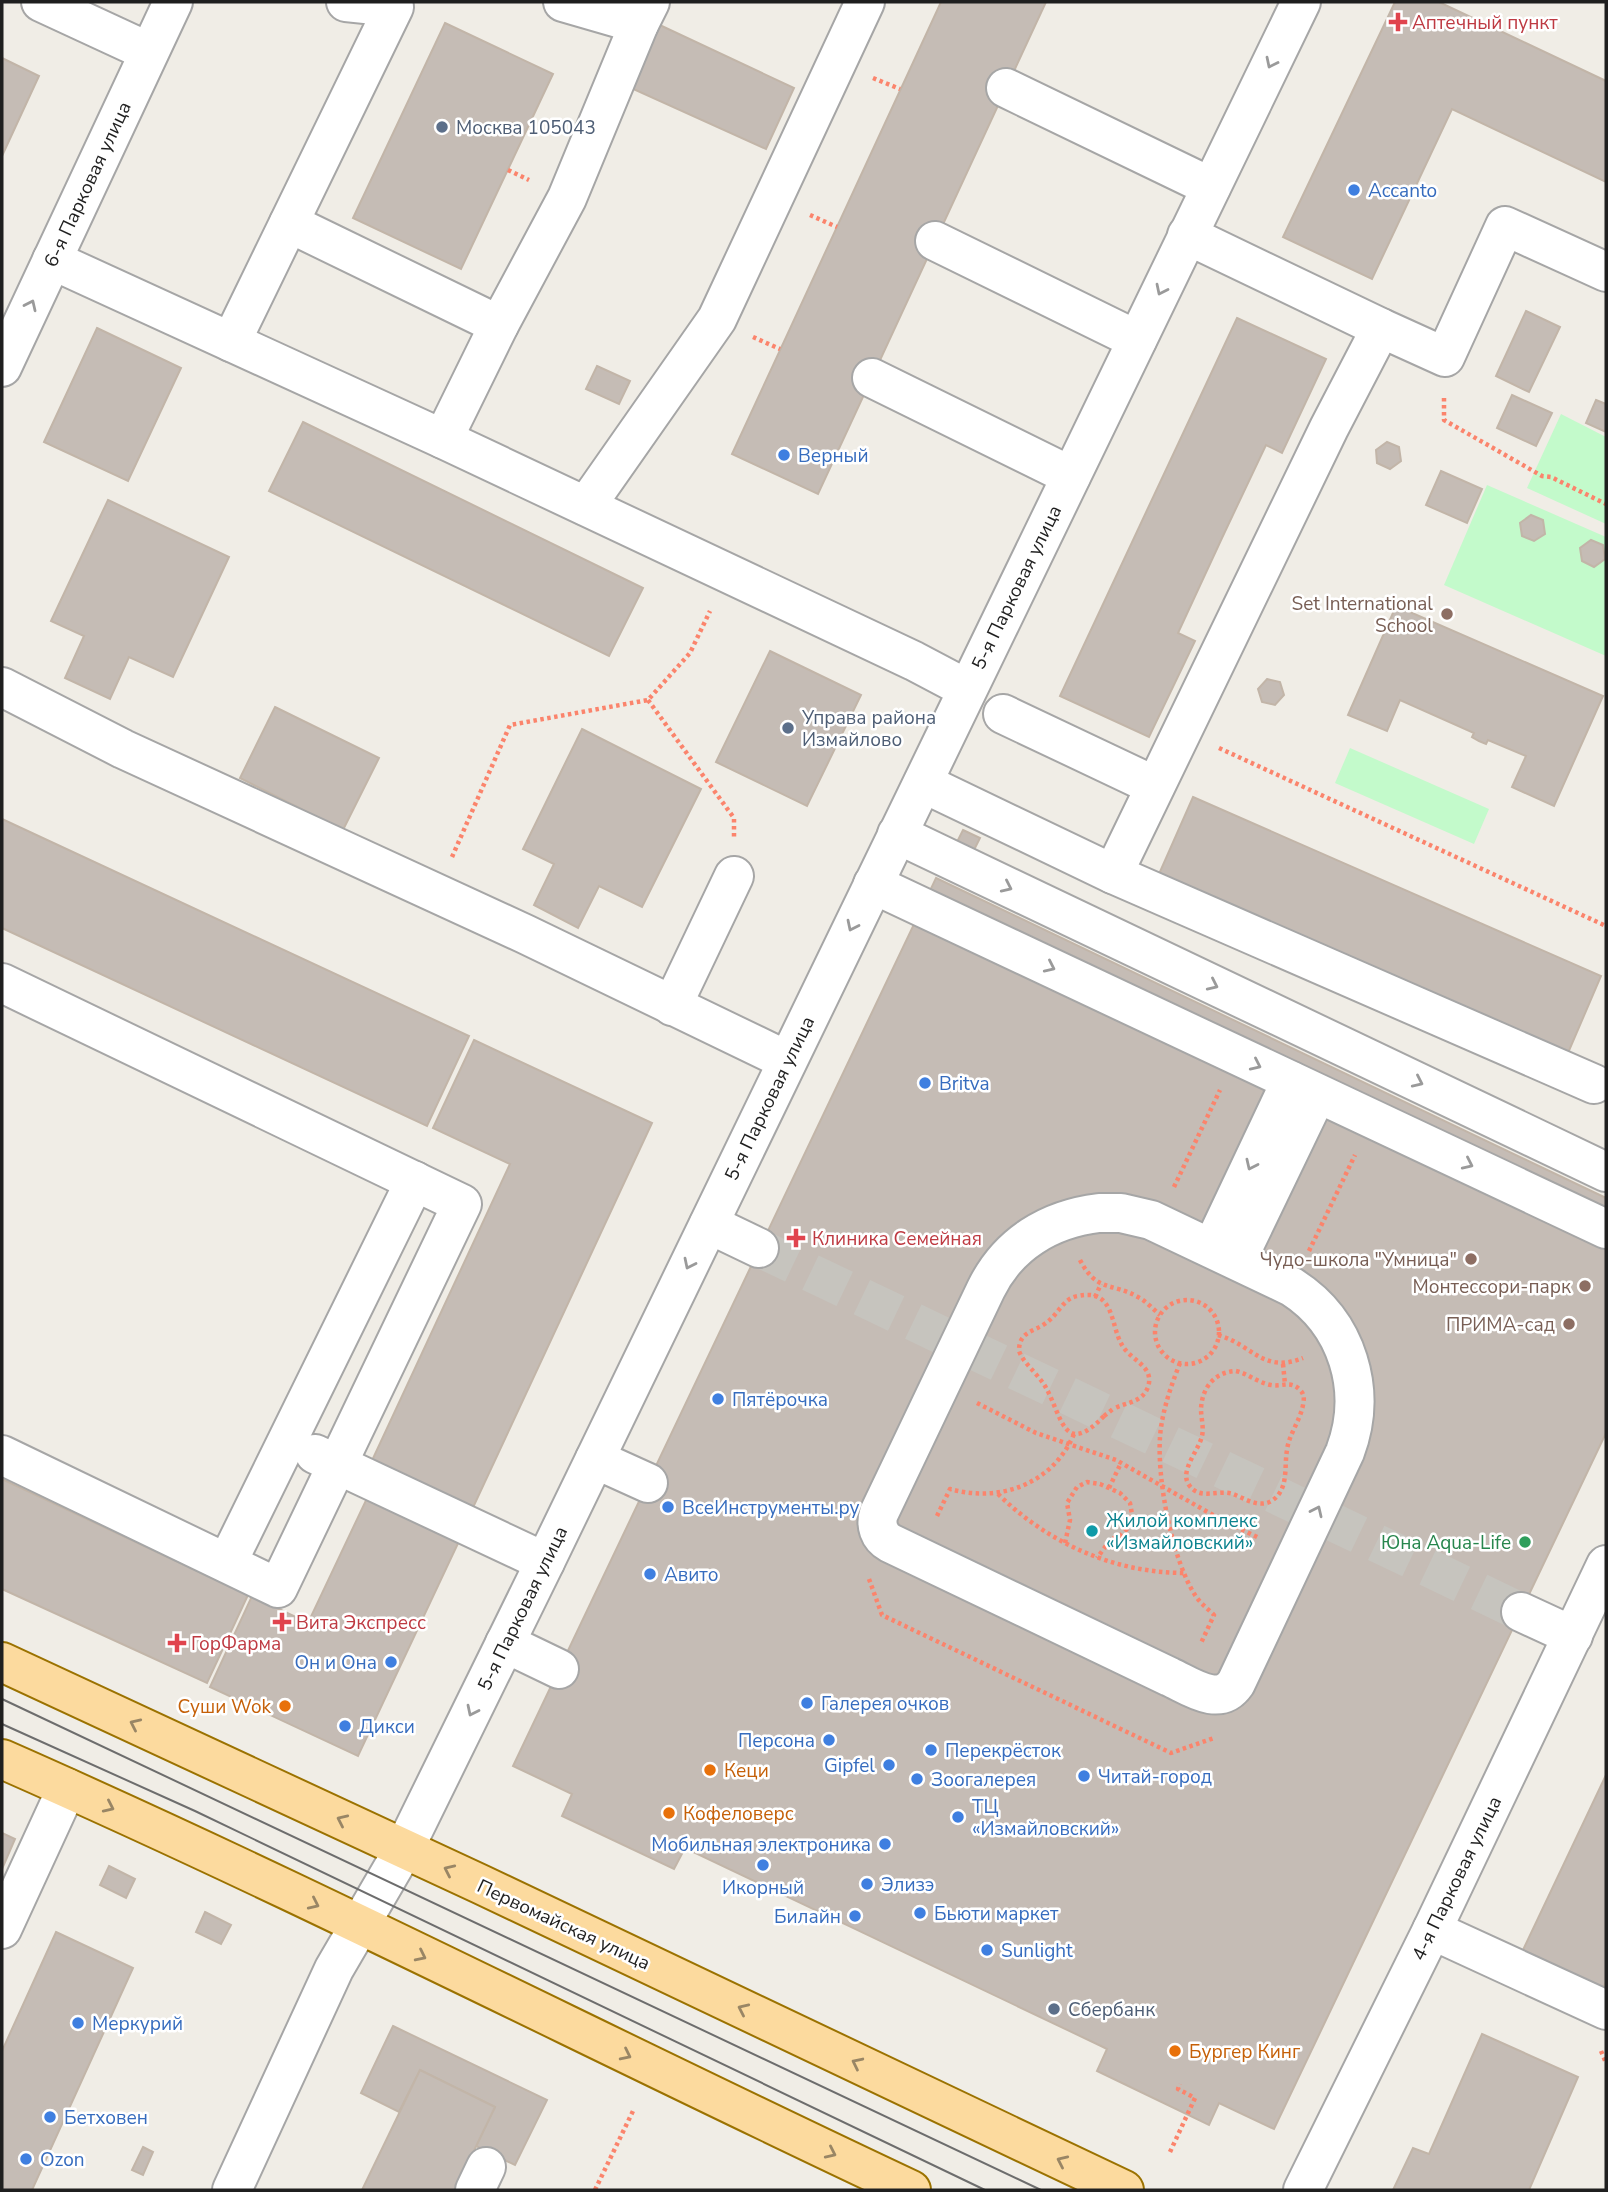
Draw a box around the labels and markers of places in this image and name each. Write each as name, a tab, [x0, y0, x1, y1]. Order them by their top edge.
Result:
place label: Аптечный пункт	[1412, 10, 1558, 36]
marker: Аптечный пункт	[1390, 14, 1406, 30]
place label: Москва 105043	[456, 115, 596, 141]
marker: Москва 105043	[434, 119, 450, 135]
place label: Accanto	[1368, 178, 1437, 204]
marker: Accanto	[1346, 182, 1362, 198]
place label: Верный	[798, 443, 869, 469]
marker: Верный	[776, 447, 792, 463]
place label: Set International School	[1292, 591, 1433, 639]
marker: Set International School	[1439, 606, 1455, 622]
place label: Управа района Измайлово	[801, 705, 936, 753]
marker: Управа района Измайлово	[780, 720, 796, 736]
place label: Britva	[939, 1071, 990, 1097]
marker: Britva	[917, 1075, 933, 1091]
place label: Клиника Семейная	[812, 1226, 982, 1252]
marker: Клиника Семейная	[786, 1228, 806, 1248]
place label: Чудо-школа "Умница"	[1260, 1247, 1457, 1273]
marker: Чудо-школа "Умница"	[1463, 1251, 1479, 1267]
place label: Монтессори-парк	[1412, 1274, 1571, 1300]
marker: Монтессори-парк	[1577, 1278, 1593, 1294]
place label: ПРИМА-сад	[1446, 1312, 1555, 1338]
marker: ПРИМА-сад	[1561, 1316, 1577, 1332]
place label: Пятёрочка	[732, 1387, 828, 1413]
marker: Пятёрочка	[710, 1391, 726, 1407]
place label: ВсеИнструменты.ру	[682, 1495, 860, 1521]
marker: ВсеИнструменты.ру	[660, 1499, 676, 1515]
place label: Жилой комплекс «Измайловский»	[1106, 1508, 1258, 1556]
marker: Жилой комплекс «Измайловский»	[1084, 1523, 1100, 1539]
place label: Юна Aqua-Life	[1381, 1530, 1511, 1556]
marker: Юна Aqua-Life	[1517, 1534, 1533, 1550]
place label: Авито	[664, 1562, 719, 1588]
marker: Авито	[642, 1566, 658, 1582]
place label: Вита Экспресс	[296, 1610, 426, 1636]
marker: Вита Экспресс	[274, 1614, 290, 1630]
place label: ГорФарма	[191, 1631, 281, 1657]
marker: ГорФарма	[169, 1635, 185, 1651]
place label: Он и Она	[294, 1650, 377, 1676]
marker: Он и Она	[383, 1654, 399, 1670]
place label: Галерея очков	[821, 1691, 949, 1717]
place label: Суши Wok	[178, 1694, 271, 1720]
marker: Галерея очков	[799, 1695, 815, 1711]
marker: Суши Wok	[277, 1698, 293, 1714]
place label: Дикси	[359, 1714, 415, 1740]
marker: Дикси	[337, 1718, 353, 1734]
place label: Персона	[738, 1728, 815, 1754]
marker: Персона	[821, 1732, 837, 1748]
place label: Перекрёсток	[945, 1738, 1061, 1764]
marker: Перекрёсток	[923, 1742, 939, 1758]
place label: Gipfel	[824, 1753, 875, 1779]
marker: Gipfel	[881, 1757, 897, 1773]
place label: Кеци	[724, 1758, 769, 1784]
marker: Кеци	[702, 1762, 718, 1778]
place label: Читай-город	[1098, 1764, 1212, 1790]
place label: Зоогалерея	[931, 1767, 1036, 1793]
marker: Читай-город	[1076, 1768, 1092, 1784]
marker: Зоогалерея	[909, 1771, 925, 1787]
place label: ТЦ «Измайловский»	[972, 1794, 1119, 1842]
place label: Кофеловерс	[683, 1801, 794, 1827]
marker: Кофеловерс	[661, 1805, 677, 1821]
marker: ТЦ «Измайловский»	[950, 1809, 966, 1825]
place label: Мобильная электроника	[651, 1832, 871, 1858]
marker: Мобильная электроника	[877, 1836, 893, 1852]
marker: Икорный	[755, 1857, 771, 1873]
place label: Элизэ	[881, 1872, 934, 1898]
place label: Икорный	[722, 1875, 804, 1901]
marker: Элизэ	[859, 1876, 875, 1892]
place label: Бьюти маркет	[934, 1901, 1059, 1927]
place label: Билайн	[774, 1904, 841, 1930]
marker: Бьюти маркет	[912, 1905, 928, 1921]
marker: Билайн	[847, 1908, 863, 1924]
place label: Sunlight	[1001, 1938, 1073, 1964]
marker: Sunlight	[979, 1942, 995, 1958]
place label: Сбербанк	[1068, 1997, 1155, 2023]
marker: Сбербанк	[1046, 2001, 1062, 2017]
place label: Меркурий	[92, 2011, 183, 2037]
marker: Меркурий	[70, 2015, 86, 2031]
place label: Бургер Кинг	[1189, 2039, 1300, 2065]
marker: Бургер Кинг	[1167, 2043, 1183, 2059]
place label: Бетховен	[64, 2105, 148, 2131]
marker: Бетховен	[42, 2109, 58, 2125]
place label: Ozon	[40, 2147, 85, 2173]
marker: Ozon	[18, 2151, 34, 2167]

